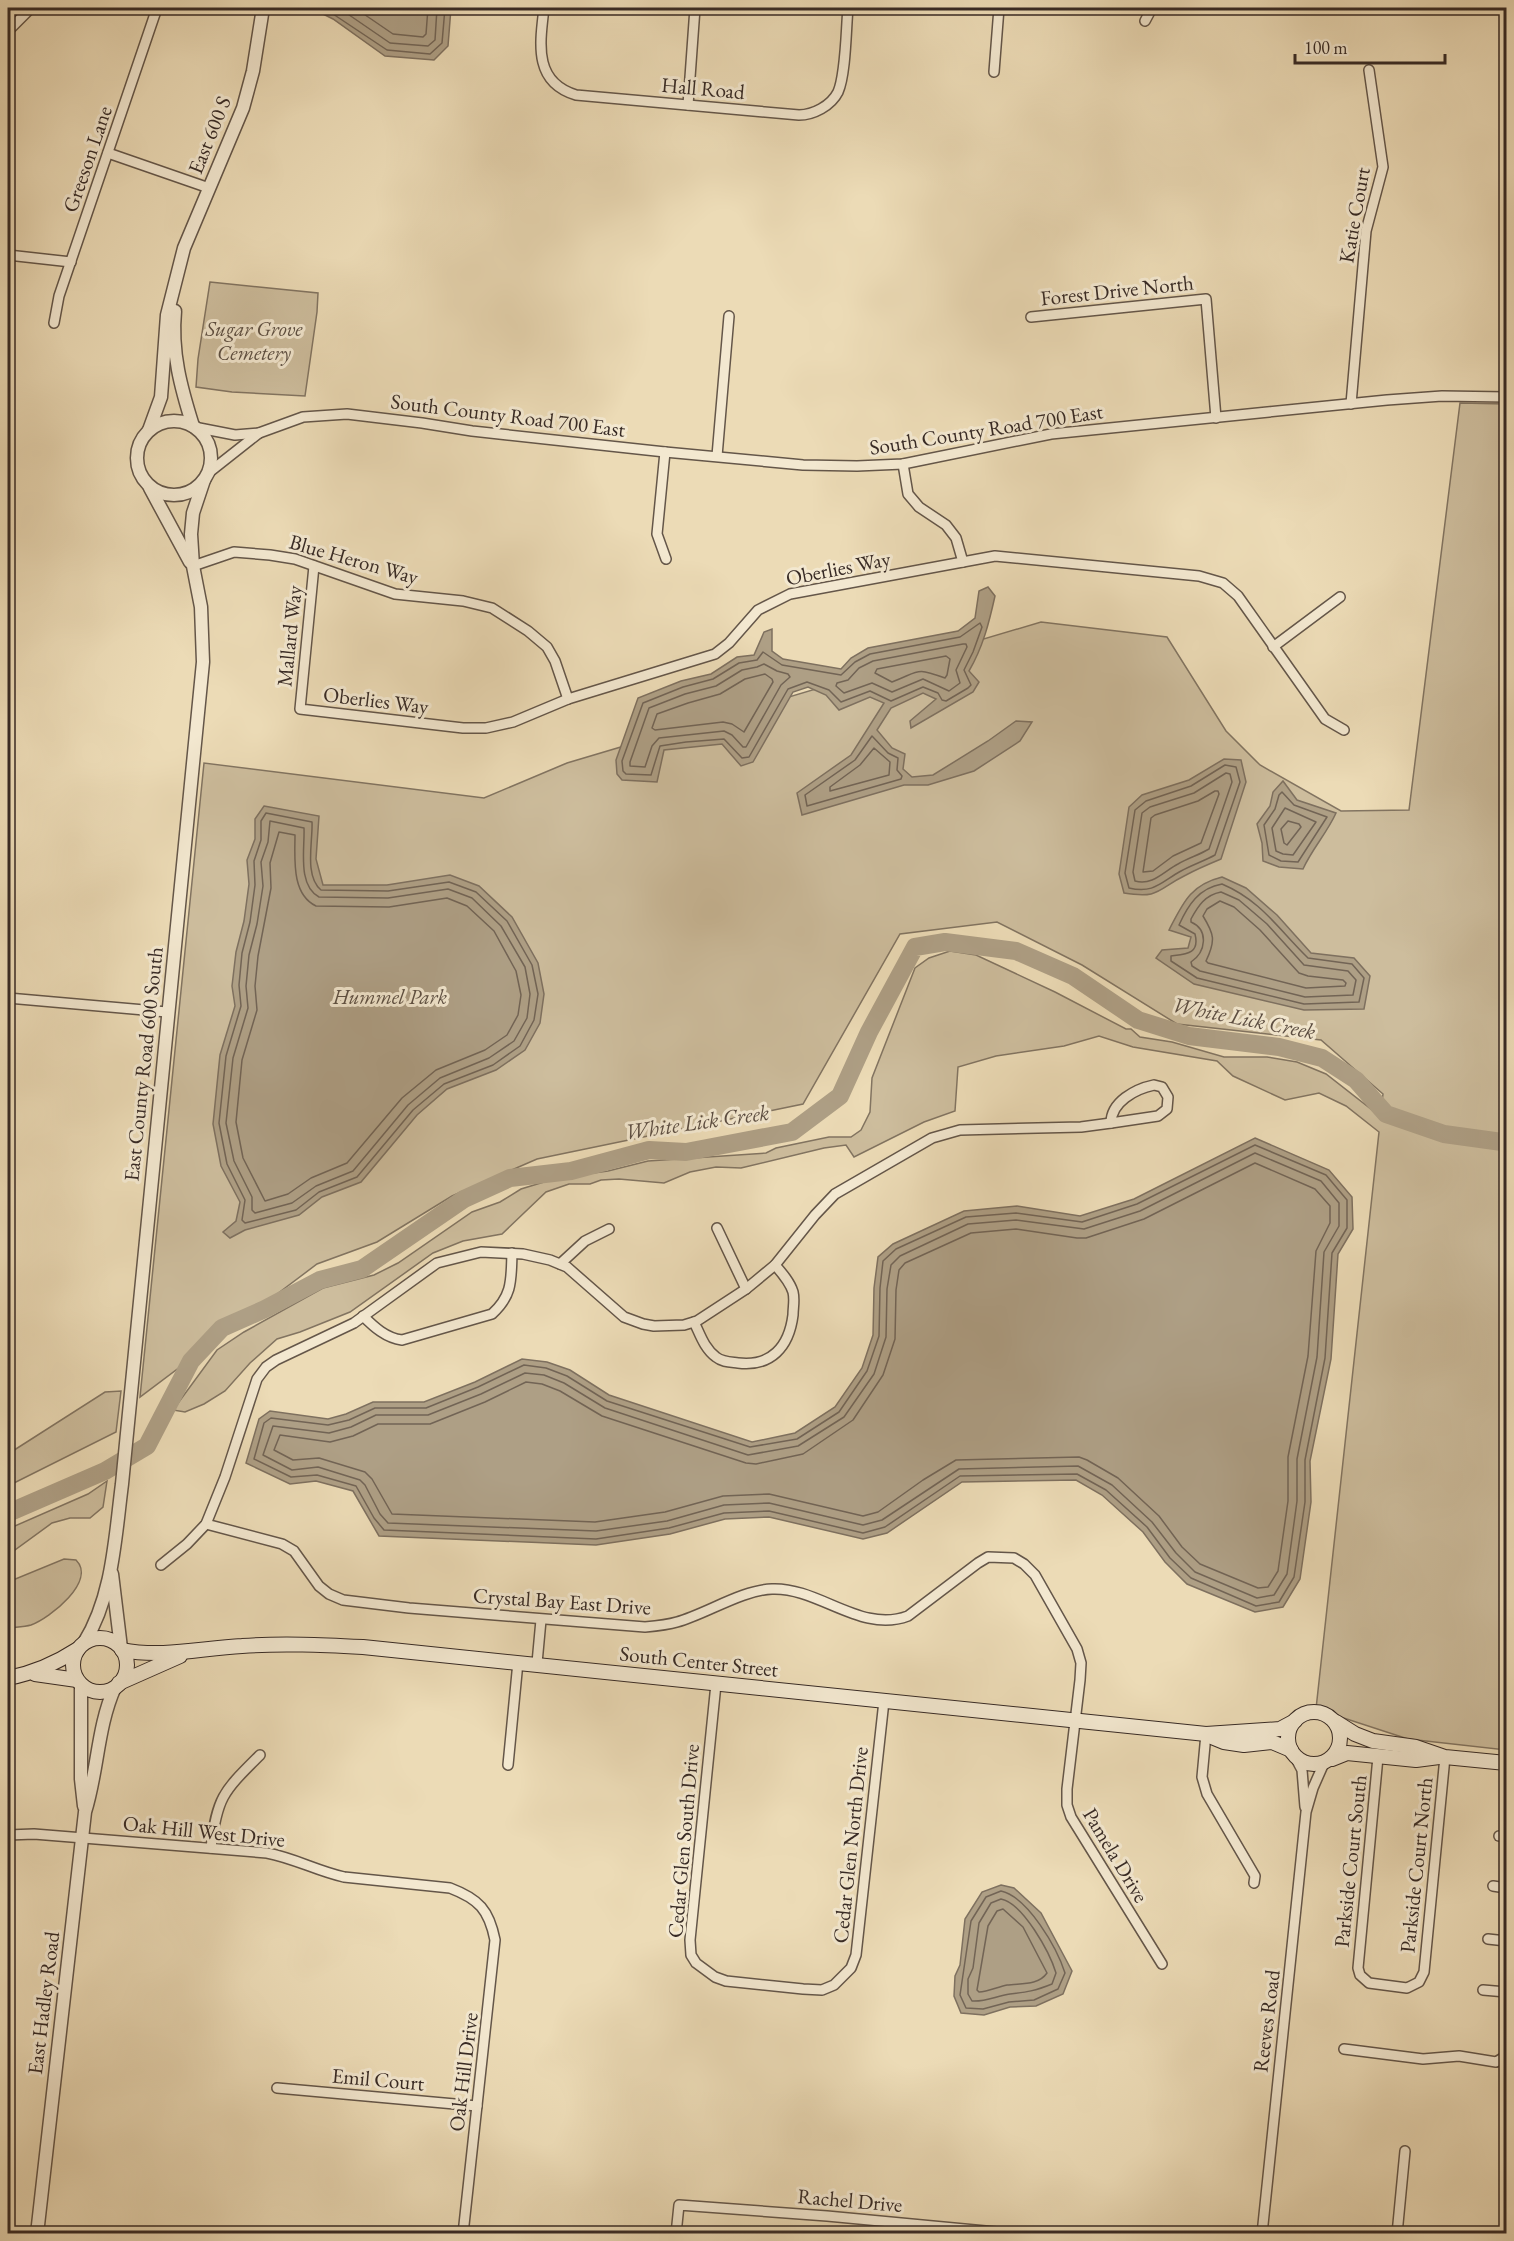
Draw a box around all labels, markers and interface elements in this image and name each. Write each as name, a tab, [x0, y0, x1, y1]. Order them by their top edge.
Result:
scale bar	[1295, 27, 1445, 65]
text: 100 m	[1304, 36, 1348, 59]
street label: Hall Road	[660, 71, 746, 105]
street label: East 600 S	[181, 92, 237, 178]
street label: Greeson Lane	[56, 102, 118, 216]
street label: Katie Court	[1332, 165, 1376, 265]
street label: Forest Drive North	[1039, 269, 1195, 311]
park label: Sugar Grove Cemetery	[205, 315, 303, 366]
street label: South County Road 700 East	[389, 387, 627, 443]
street label: South County Road 700 East	[867, 397, 1105, 461]
street label: Blue Heron Way	[286, 528, 423, 591]
street label: Oberlies Way	[783, 544, 893, 591]
street label: Mallard Way	[270, 583, 308, 688]
street label: Oberlies Way	[322, 680, 431, 720]
street label: East County Road 600 South	[117, 945, 169, 1183]
park label: Hummel Park	[332, 983, 447, 1010]
water label: White Lick Creek	[1170, 990, 1318, 1046]
water label: White Lick Creek	[623, 1098, 771, 1146]
street label: Crystal Bay East Drive	[472, 1581, 652, 1621]
street label: South Center Street	[618, 1639, 780, 1683]
street label: Cedar Glen South Drive	[661, 1743, 705, 1939]
street label: Cedar Glen North Drive	[826, 1745, 874, 1945]
street label: Parkside Court South	[1328, 1773, 1373, 1949]
street label: Parkside Court North	[1393, 1776, 1439, 1954]
street label: Pamela Drive	[1077, 1803, 1155, 1907]
street label: Oak Hill West Drive	[122, 1809, 286, 1853]
street label: East Hadley Road	[21, 1930, 65, 2076]
street label: Reeves Road	[1246, 1968, 1286, 2074]
street label: Oak Hill Drive	[442, 2011, 484, 2133]
street label: Emil Court	[331, 2062, 426, 2097]
street label: Rachel Drive	[797, 2182, 903, 2218]

